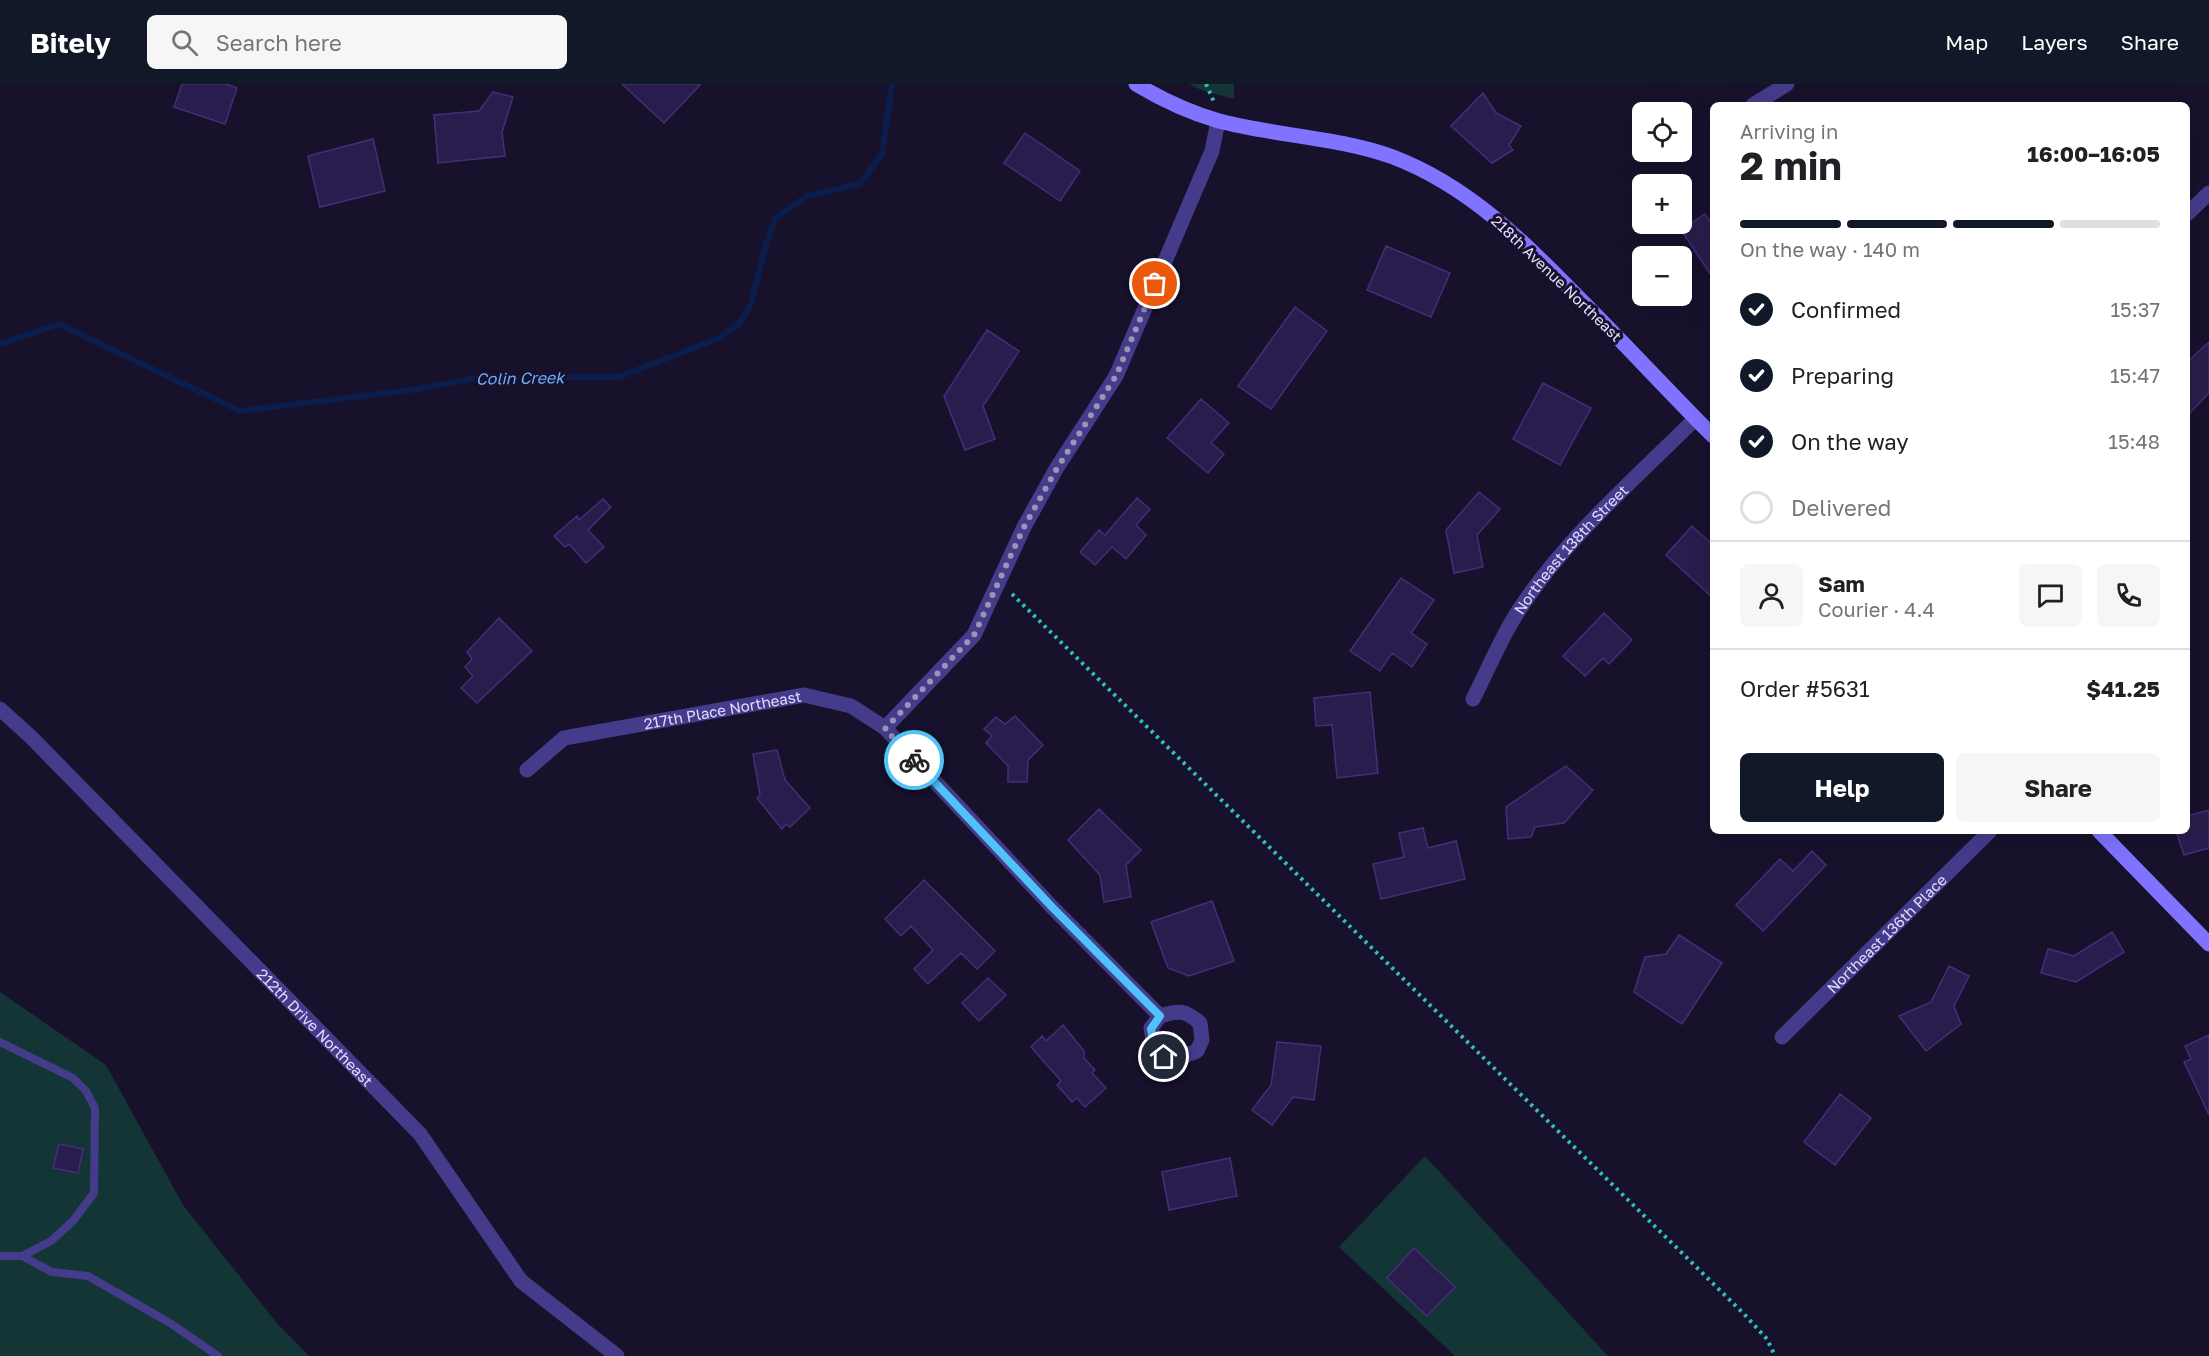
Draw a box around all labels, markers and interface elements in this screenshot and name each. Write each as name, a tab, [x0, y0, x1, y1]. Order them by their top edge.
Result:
search box	[147, 15, 567, 69]
text: Bitely	[30, 26, 111, 59]
icon: search	[168, 26, 201, 59]
text: Search here	[216, 29, 342, 56]
text: Map	[1945, 29, 1988, 55]
text: Layers	[2021, 29, 2088, 55]
text: Share	[2121, 29, 2179, 55]
map controls	[1632, 102, 1692, 306]
button: locate	[1632, 102, 1692, 162]
text: Arriving in	[1740, 119, 1838, 143]
text: 16:00–16:05	[2027, 140, 2160, 167]
text: 2 min	[1740, 142, 1842, 189]
button: +	[1632, 174, 1692, 234]
street label: 218th Avenue Northeast	[1488, 211, 1626, 345]
text: On the way · 140 m	[1740, 237, 1920, 261]
button: −	[1632, 246, 1692, 306]
pin	[1129, 258, 1180, 309]
icon: bag	[1138, 267, 1171, 300]
icon: check	[1740, 293, 1773, 326]
text: Confirmed	[1791, 296, 1901, 323]
text: 15:37	[2110, 297, 2160, 321]
icon: check	[1740, 359, 1773, 392]
text: Preparing	[1791, 362, 1894, 389]
text: 15:47	[2110, 363, 2160, 387]
water label: Colin Creek	[476, 367, 566, 389]
icon: check	[1740, 425, 1773, 458]
text: On the way	[1791, 428, 1909, 455]
text: 15:48	[2108, 429, 2160, 453]
street label: Northeast 138th Street	[1510, 481, 1631, 617]
text: Delivered	[1791, 494, 1891, 521]
button: person	[1740, 564, 1803, 627]
button: chat	[2019, 564, 2082, 627]
button: phone	[2097, 564, 2160, 627]
text: Sam	[1818, 570, 1865, 597]
text: Courier · 4.4	[1818, 597, 1935, 621]
text: Order #5631	[1740, 675, 1870, 702]
text: $41.25	[2086, 675, 2160, 702]
street label: 217th Place Northeast	[642, 687, 803, 733]
courier	[884, 730, 944, 790]
icon: bike	[898, 744, 931, 777]
button: Help	[1740, 753, 1944, 822]
button: Share	[1956, 753, 2160, 822]
street label: Northeast 136th Place	[1823, 870, 1950, 997]
street label: 212th Drive Northeast	[254, 965, 377, 1090]
pin	[1138, 1031, 1189, 1082]
icon: home	[1147, 1040, 1180, 1073]

